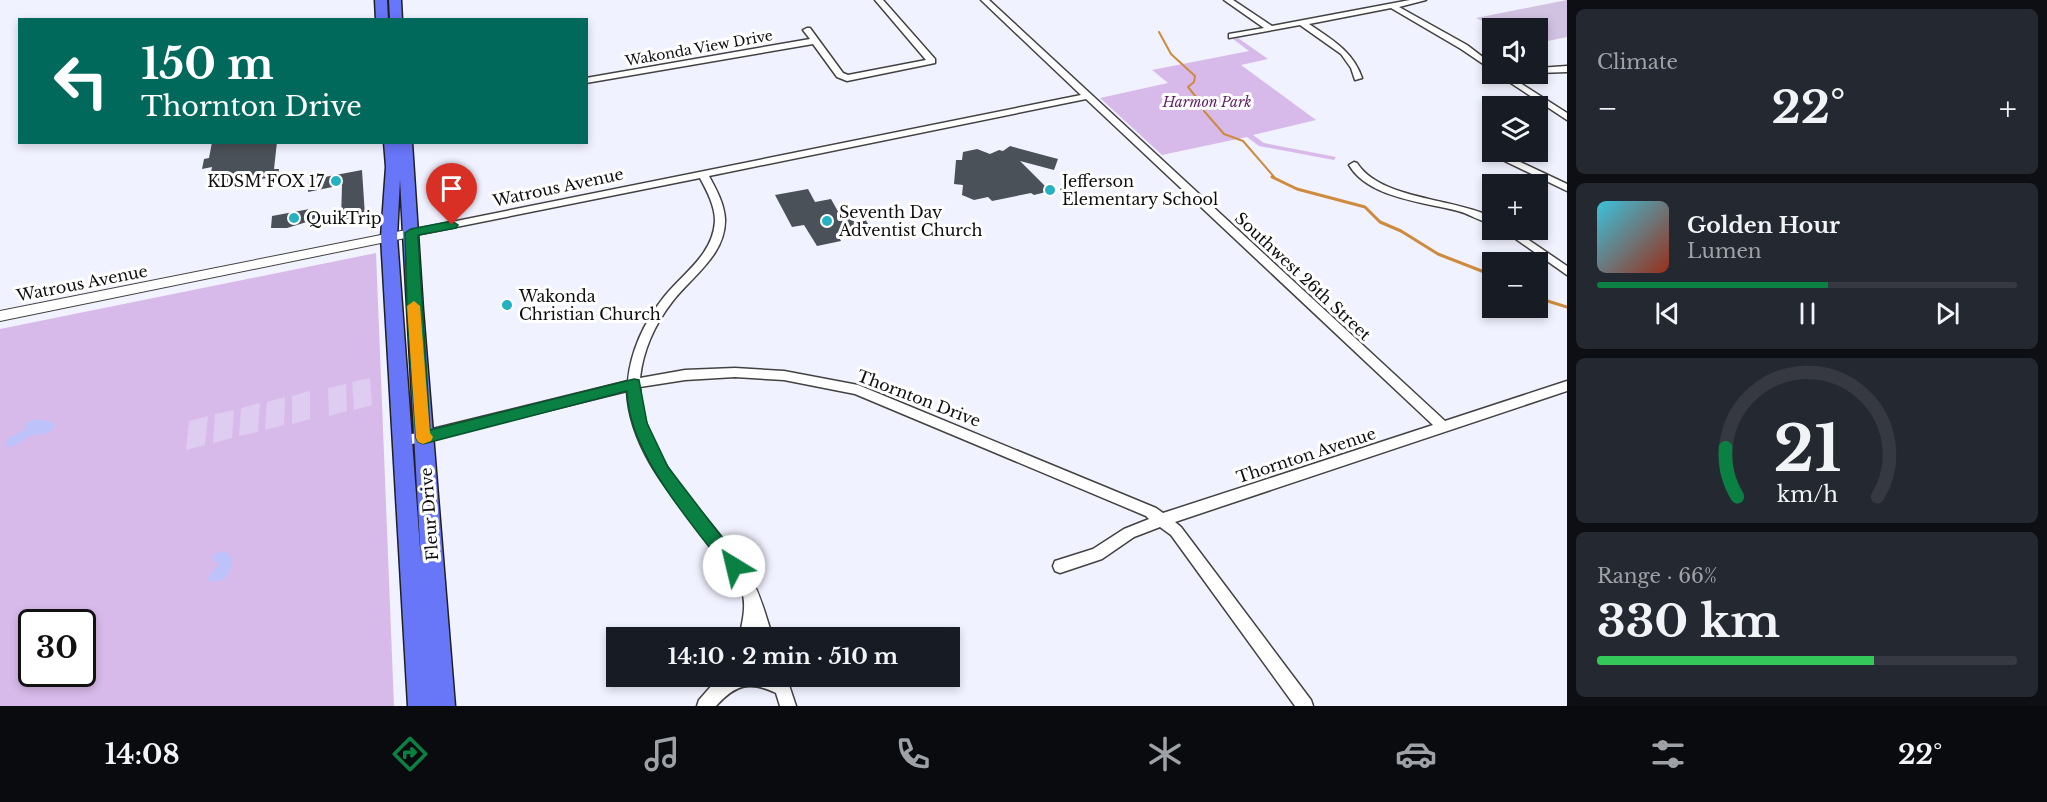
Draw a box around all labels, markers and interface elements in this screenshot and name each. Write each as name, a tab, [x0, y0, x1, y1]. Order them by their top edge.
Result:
map controls	[1482, 18, 1548, 318]
button: sound	[1482, 18, 1548, 84]
street label: Wakonda View Drive	[623, 26, 774, 70]
text: 150 m	[141, 38, 274, 90]
icon: left	[42, 42, 120, 120]
text: Climate	[1597, 50, 1678, 74]
text: 22°	[1772, 79, 1845, 135]
text: −	[1597, 88, 1618, 129]
text: +	[1999, 88, 2017, 129]
text: Thornton Drive	[141, 90, 362, 123]
park label: Harmon Park	[1162, 93, 1251, 111]
button: layers	[1482, 96, 1548, 162]
pin	[426, 163, 477, 225]
street label: Watrous Avenue	[490, 163, 625, 211]
place label: KDSM FOX 17	[207, 171, 325, 191]
place label: Jefferson Elementary School	[1060, 171, 1218, 209]
icon: arrive	[435, 172, 468, 205]
marker: KDSM FOX 17	[329, 174, 343, 188]
button: +	[1482, 174, 1548, 240]
marker: Jefferson Elementary School	[1043, 183, 1057, 197]
place label: Seventh Day Adventist Church	[838, 202, 982, 240]
place label: QuikTrip	[306, 208, 382, 228]
street label: Southwest 26th Street	[1231, 208, 1375, 344]
marker: QuikTrip	[287, 211, 301, 225]
text: Golden Hour	[1687, 212, 1840, 239]
marker: Seventh Day Adventist Church	[820, 214, 834, 228]
text: Lumen	[1687, 239, 1762, 263]
button: −	[1482, 252, 1548, 318]
street label: Watrous Avenue	[14, 260, 149, 306]
place label: Wakonda Christian Church	[518, 286, 661, 324]
icon: previous	[1651, 297, 1684, 330]
icon: pause	[1791, 297, 1824, 330]
icon: next	[1931, 297, 1964, 330]
marker: Wakonda Christian Church	[500, 298, 514, 312]
street label: Thornton Drive	[854, 365, 984, 431]
text: 21	[1773, 410, 1841, 488]
street label: Thornton Avenue	[1234, 423, 1378, 487]
street label: Fleur Drive	[416, 467, 442, 561]
text: km/h	[1777, 482, 1838, 509]
position arrow	[702, 534, 766, 598]
text: Range · 66%	[1597, 564, 1717, 588]
text: 330 km	[1597, 593, 1780, 649]
speed limit sign: 30	[18, 609, 96, 687]
text: 14:10 · 2 min · 510 m	[668, 643, 898, 670]
icon: directions	[389, 733, 431, 775]
icon: music	[641, 733, 683, 775]
icon: phone	[892, 733, 934, 775]
icon: climate	[1144, 733, 1186, 775]
icon: car	[1395, 733, 1437, 775]
icon: filters	[1647, 733, 1689, 775]
text: 14:08	[105, 738, 180, 771]
text: 22°	[1898, 738, 1942, 771]

